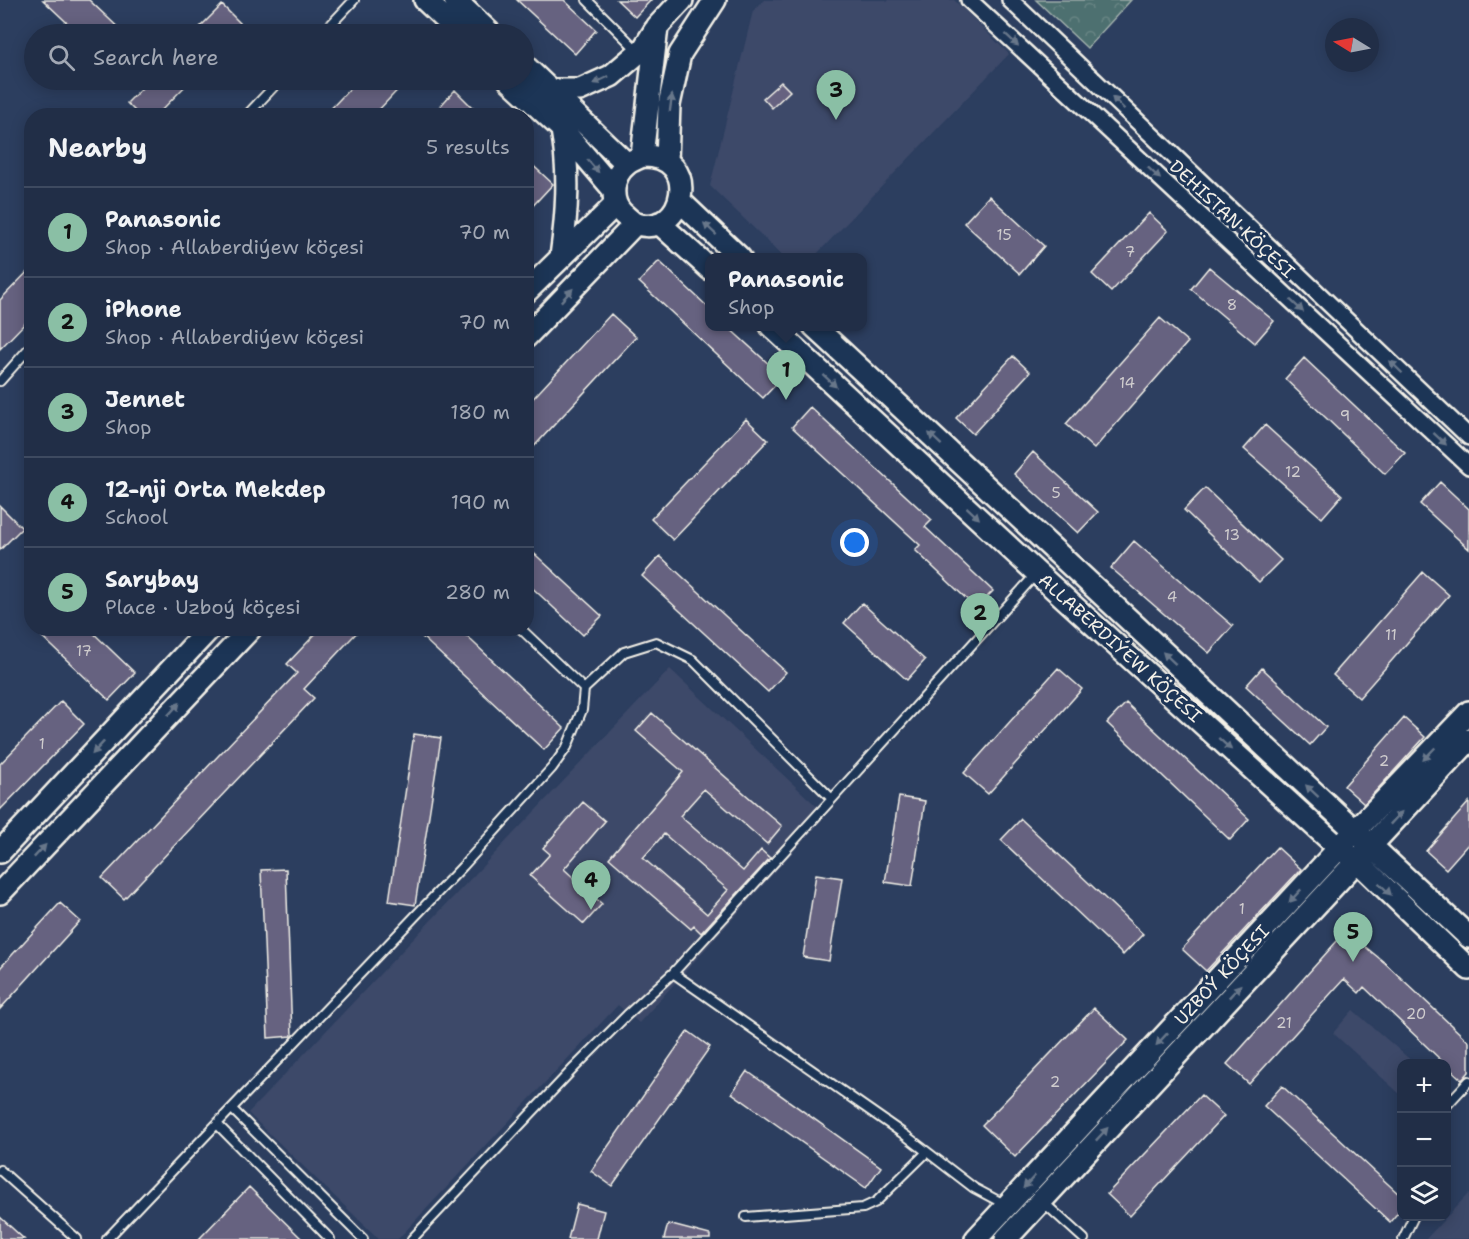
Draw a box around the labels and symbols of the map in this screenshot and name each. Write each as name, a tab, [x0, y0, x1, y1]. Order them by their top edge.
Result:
north arrow	[1325, 18, 1379, 72]
one-way arrow	[1004, 33, 1019, 47]
pin: 3	[816, 70, 856, 120]
one-way arrow	[592, 76, 609, 85]
one-way arrow	[666, 94, 675, 113]
one-way arrow	[1111, 96, 1125, 110]
street label: DEHISTAN KÖÇESI	[1164, 155, 1300, 283]
one-way arrow	[587, 158, 600, 174]
one-way arrow	[1147, 166, 1162, 180]
one-way arrow	[703, 223, 717, 237]
house number: 15	[996, 225, 1012, 245]
house number: 7	[1125, 242, 1135, 262]
one-way arrow	[559, 288, 573, 302]
house number: 8	[1227, 295, 1237, 315]
one-way arrow	[1289, 299, 1304, 312]
pin: 1	[766, 350, 806, 400]
one-way arrow	[1390, 361, 1404, 375]
one-way arrow	[822, 373, 836, 387]
house number: 14	[1119, 373, 1135, 393]
house number: 9	[1340, 406, 1350, 426]
one-way arrow	[927, 432, 942, 446]
one-way arrow	[1432, 432, 1447, 446]
house number: 12	[1285, 462, 1301, 482]
house number: 5	[1051, 483, 1061, 503]
one-way arrow	[965, 506, 980, 520]
house number: 13	[1224, 525, 1240, 545]
your location	[840, 528, 869, 557]
street label: ALLABERDIÝEW KÖÇESI	[1033, 568, 1207, 728]
house number: 4	[1167, 587, 1177, 607]
pin: 2	[960, 594, 1000, 643]
house number: 11	[1385, 625, 1397, 645]
house number: 17	[76, 641, 92, 661]
one-way arrow	[1162, 651, 1177, 665]
one-way arrow	[167, 703, 181, 717]
house number: 1	[39, 734, 45, 754]
one-way arrow	[1217, 737, 1232, 750]
one-way arrow	[92, 740, 106, 754]
one-way arrow	[1422, 747, 1436, 761]
house number: 2	[1379, 751, 1389, 771]
one-way arrow	[1304, 784, 1319, 798]
one-way arrow	[1389, 810, 1403, 825]
one-way arrow	[33, 844, 46, 859]
pin: 4	[572, 860, 610, 910]
one-way arrow	[1378, 881, 1392, 895]
one-way arrow	[1288, 888, 1302, 903]
house number: 1	[1239, 899, 1245, 919]
pin: 5	[1334, 912, 1372, 962]
street label: UZBOÝ KÖÇESI	[1169, 920, 1275, 1030]
one-way arrow	[1228, 984, 1242, 999]
house number: 20	[1406, 1004, 1426, 1024]
house number: 21	[1276, 1013, 1292, 1033]
one-way arrow	[1155, 1031, 1169, 1046]
house number: 2	[1050, 1072, 1060, 1092]
one-way arrow	[1095, 1127, 1108, 1142]
one-way arrow	[1023, 1174, 1037, 1188]

